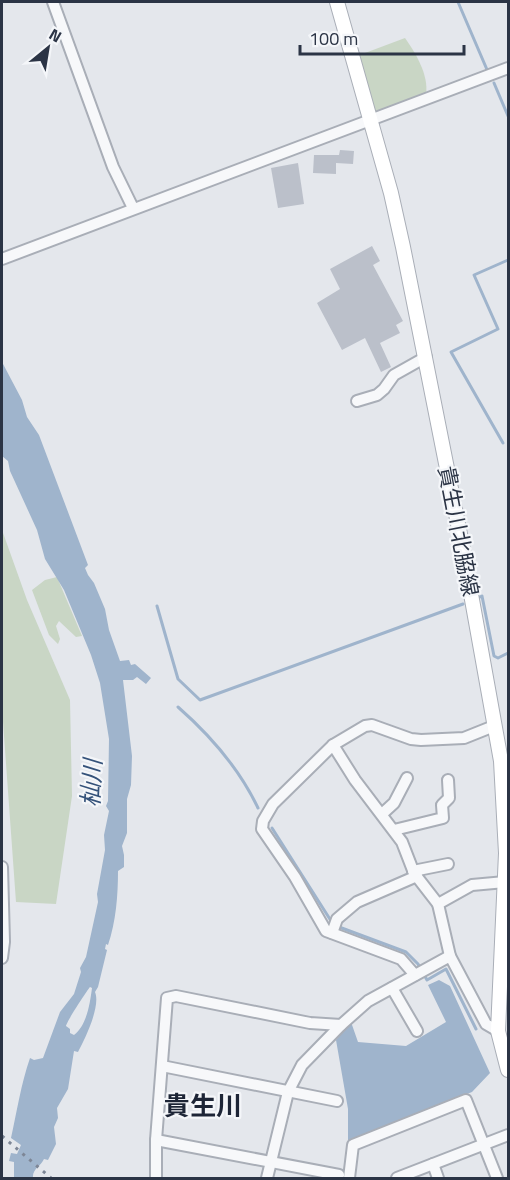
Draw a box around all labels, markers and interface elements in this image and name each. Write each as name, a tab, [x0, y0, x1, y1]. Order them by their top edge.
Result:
north arrow	[18, 18, 78, 78]
scale bar	[300, 18, 464, 56]
text: N	[45, 22, 66, 48]
text: 100 m	[309, 25, 358, 52]
street label: 貴生川北脇線	[430, 463, 488, 599]
water label: 杣川	[72, 755, 110, 808]
district label: 貴生川	[164, 1086, 242, 1125]

